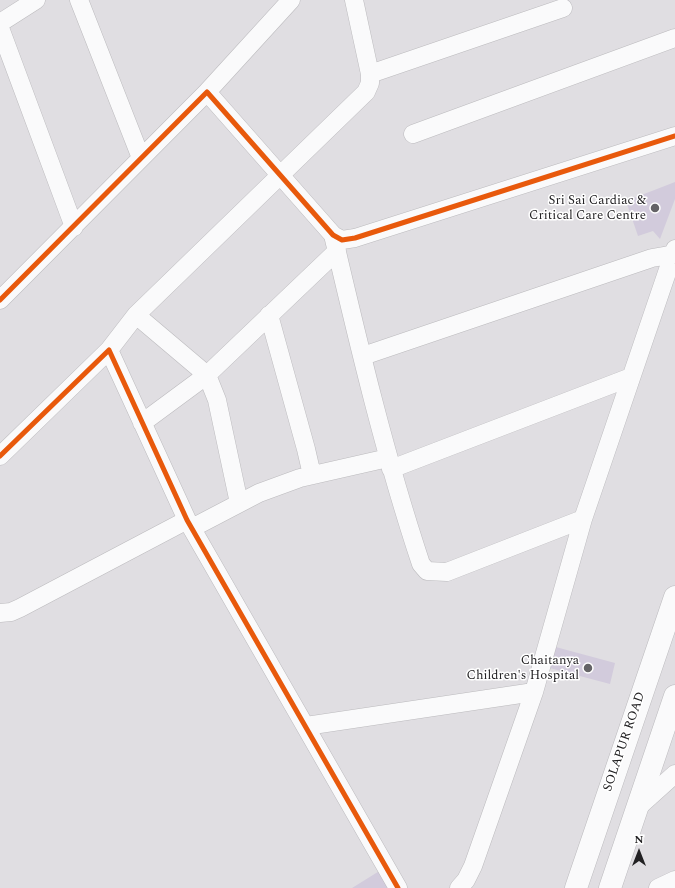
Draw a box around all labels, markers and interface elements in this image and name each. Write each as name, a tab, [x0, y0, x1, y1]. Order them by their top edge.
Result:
place label: Sri Sai Cardiac & Critical Care Centre	[529, 193, 646, 224]
marker: Sri Sai Cardiac & Critical Care Centre	[649, 202, 661, 214]
place label: Chaitanya Children's Hospital	[466, 653, 579, 684]
marker: Chaitanya Children's Hospital	[582, 662, 594, 674]
street label: SOLAPUR ROAD	[601, 690, 649, 794]
text: N	[635, 831, 643, 848]
north arrow	[619, 832, 659, 872]

